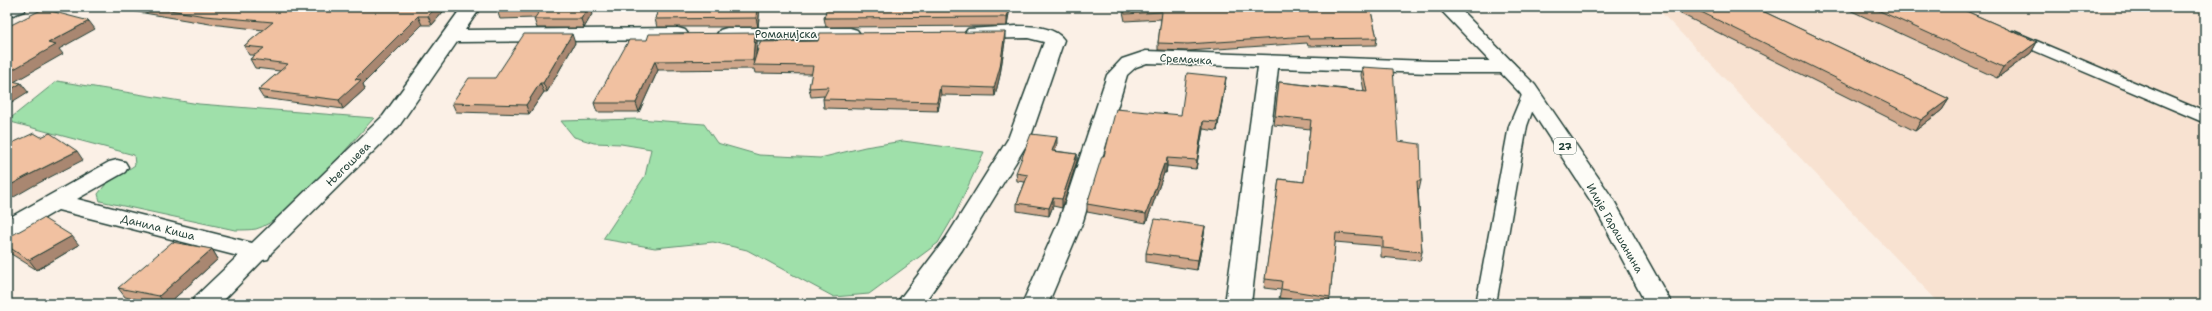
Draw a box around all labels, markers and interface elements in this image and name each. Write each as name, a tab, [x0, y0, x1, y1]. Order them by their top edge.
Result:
street label: Романијска	[755, 27, 817, 42]
street label: Сремачка	[1159, 51, 1213, 68]
road number: 27	[1554, 138, 1576, 154]
street label: Његошева	[323, 139, 374, 190]
street label: Илије Гарашанина	[1583, 181, 1646, 276]
street label: Данила Киша	[119, 211, 197, 244]

